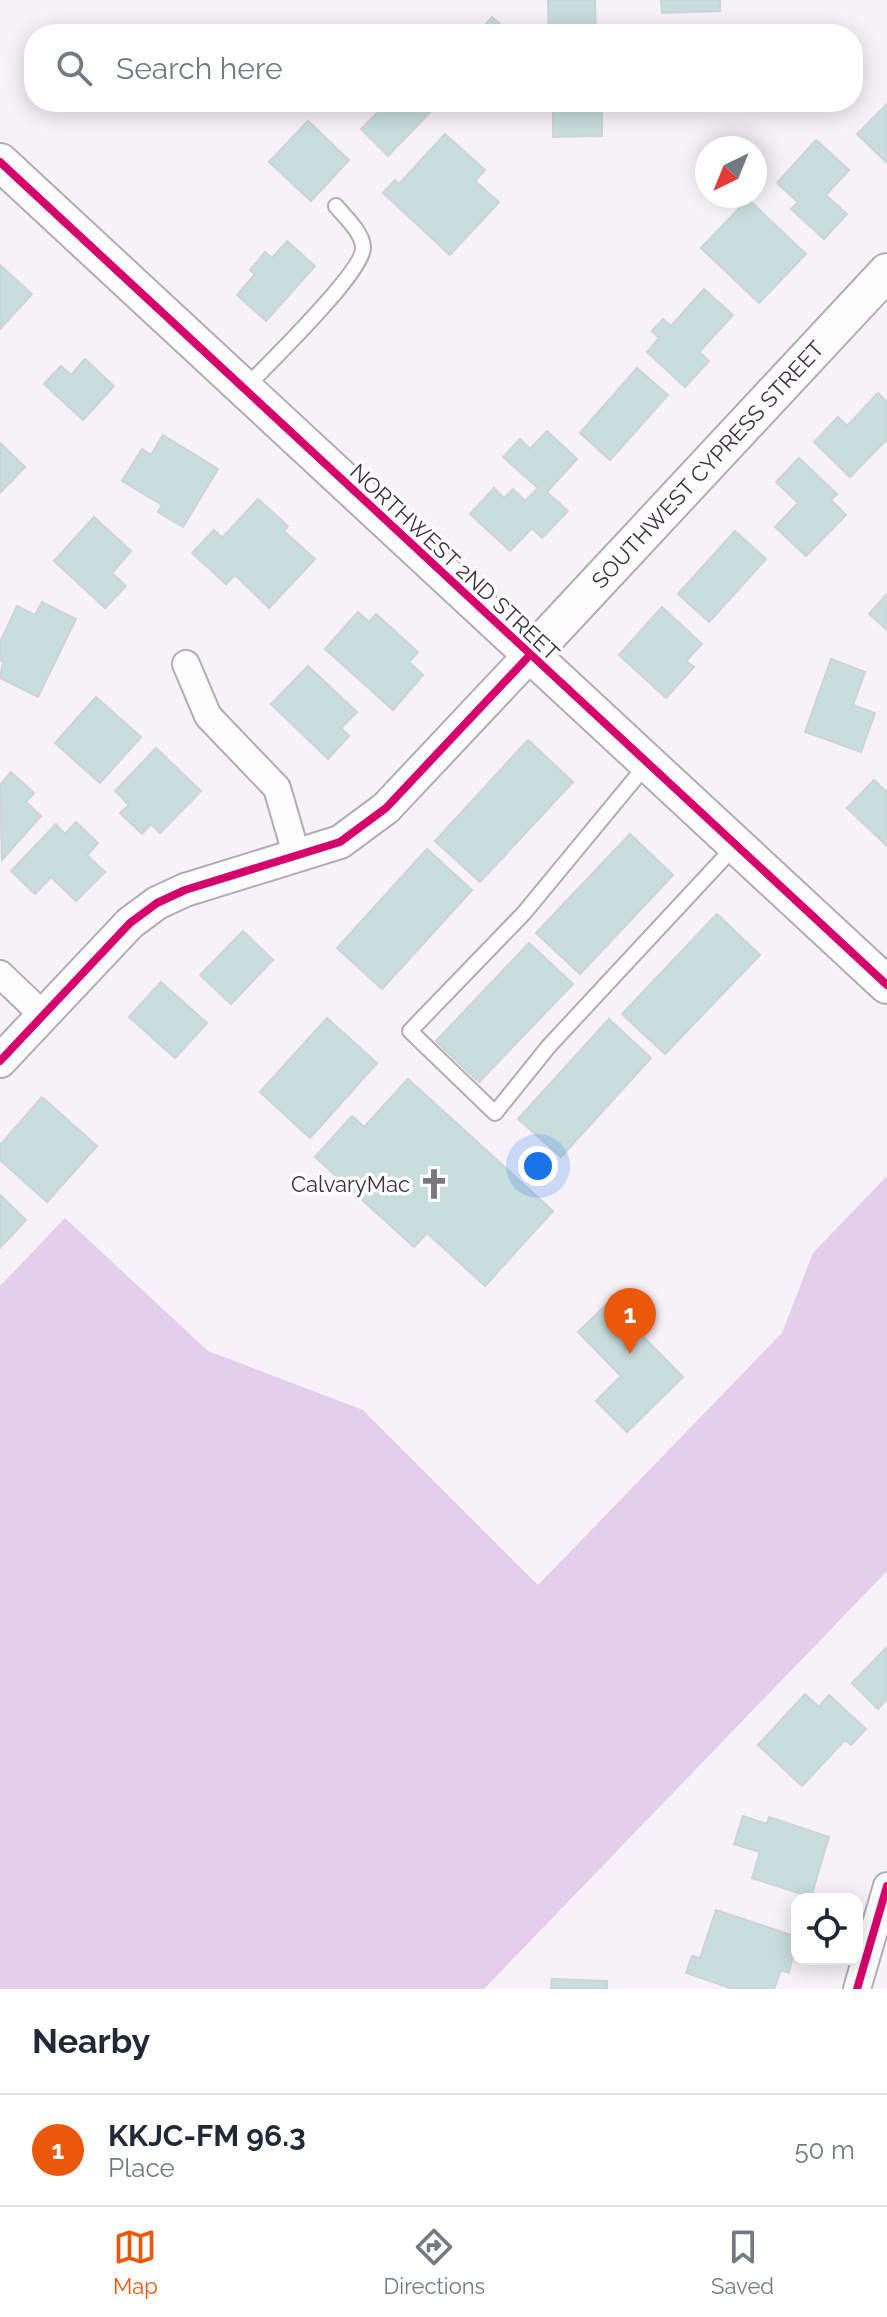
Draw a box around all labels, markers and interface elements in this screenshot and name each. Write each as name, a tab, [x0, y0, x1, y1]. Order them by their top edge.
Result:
search box	[24, 24, 863, 112]
icon: search	[52, 46, 96, 90]
text: Search here	[116, 51, 283, 86]
north arrow	[695, 136, 767, 208]
street label: SOUTHWEST CYPRESS STREET	[586, 335, 830, 593]
street label: NORTHWEST 2ND STREET	[345, 458, 565, 666]
your location	[518, 1146, 558, 1186]
church icon: CalvaryMac	[417, 1167, 451, 1201]
place label: CalvaryMac	[291, 1171, 410, 1197]
pin: 1	[604, 1288, 656, 1354]
map controls	[791, 1893, 863, 1965]
button: locate	[791, 1893, 863, 1965]
text: Nearby	[32, 2021, 150, 2061]
text: KKJC-FM 96.3	[108, 2118, 306, 2153]
text: 1	[52, 2135, 64, 2165]
text: 50 m	[794, 2135, 855, 2165]
text: Place	[108, 2153, 175, 2183]
tab: Map	[113, 2225, 158, 2299]
tab: Directions	[384, 2225, 485, 2299]
tab: Saved	[711, 2225, 774, 2299]

